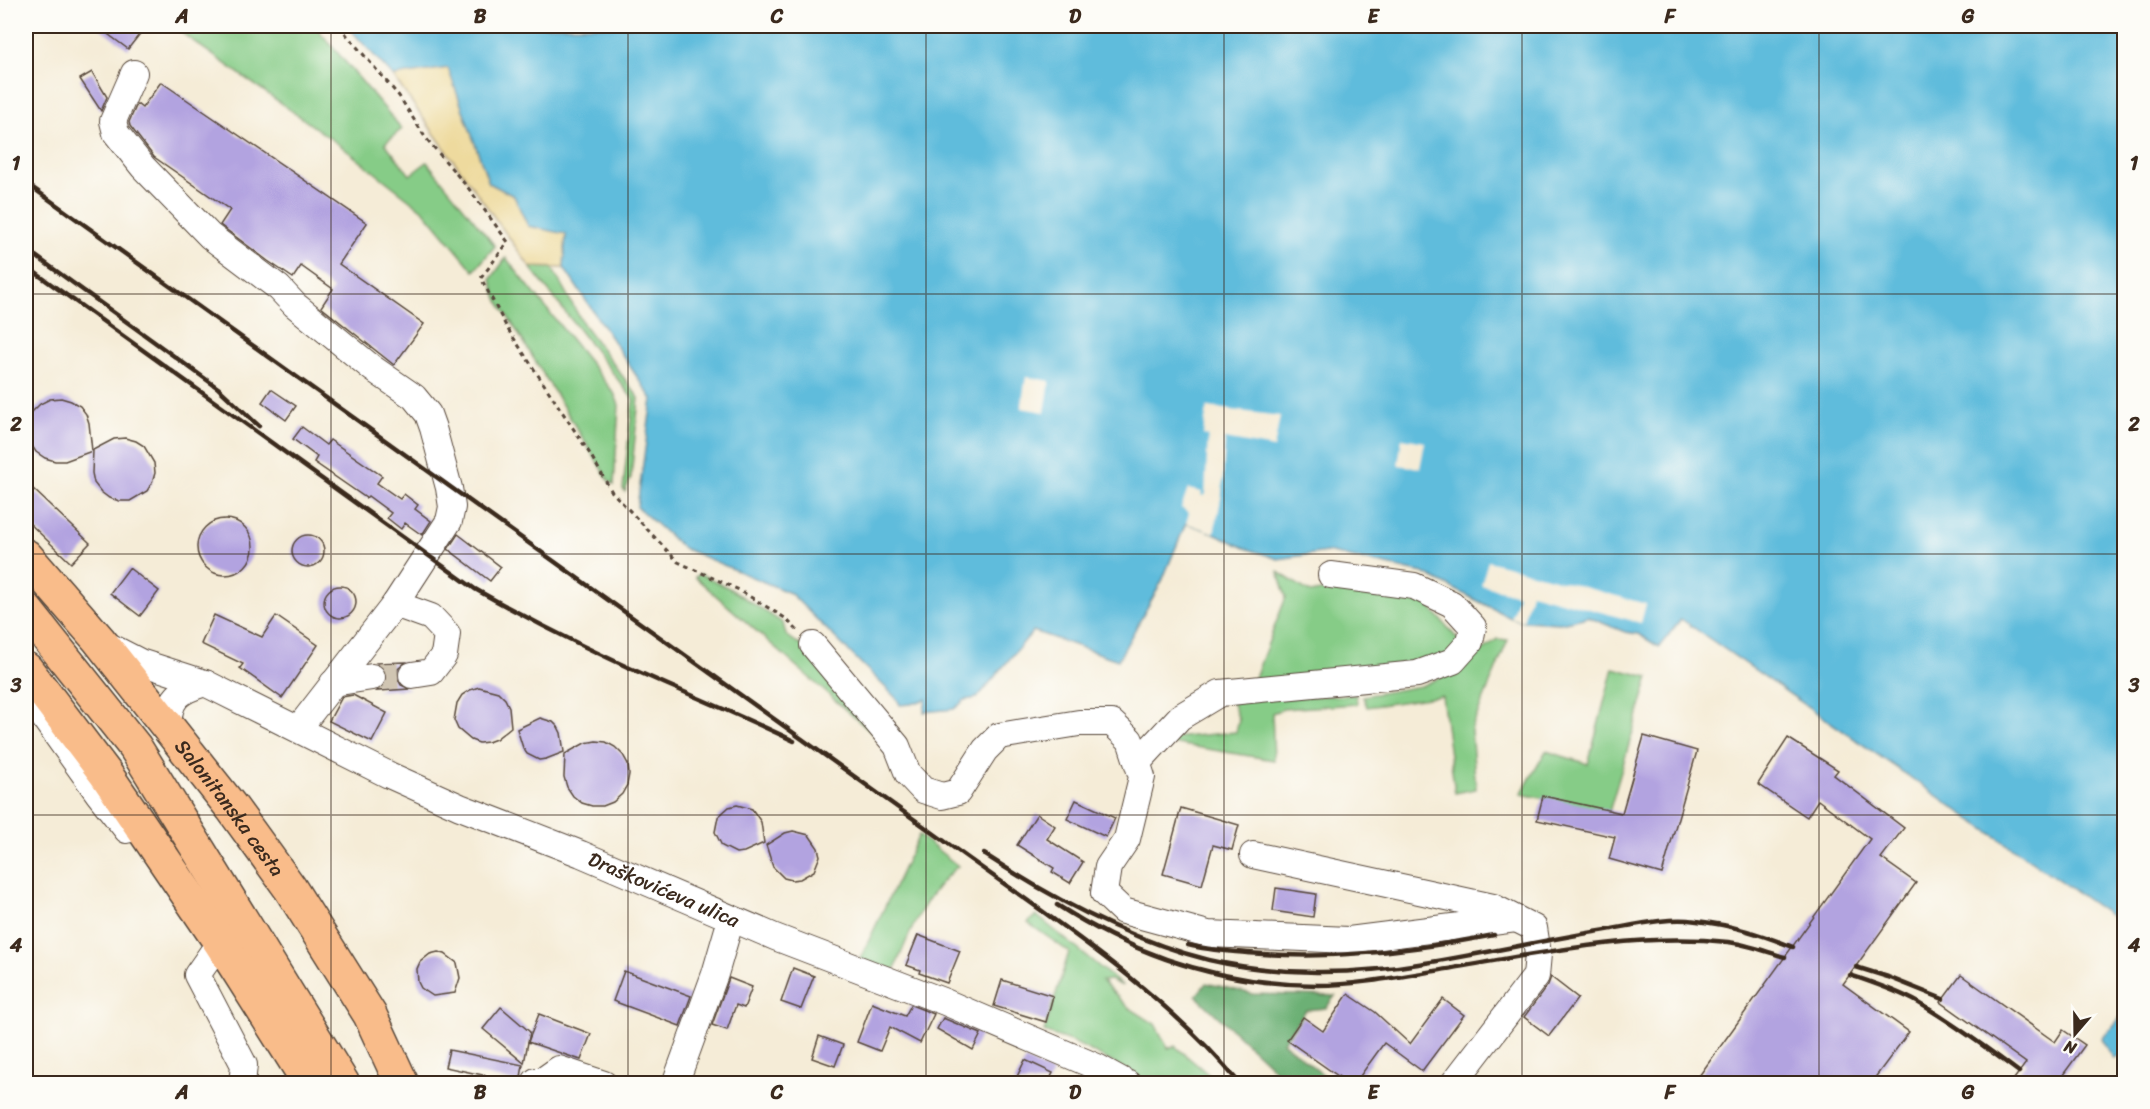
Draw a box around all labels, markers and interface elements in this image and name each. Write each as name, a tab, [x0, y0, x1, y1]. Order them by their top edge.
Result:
text: A	[174, 0, 189, 34]
text: B	[474, 0, 487, 34]
text: C	[770, 0, 784, 34]
text: D	[1069, 0, 1082, 34]
text: E	[1367, 0, 1380, 34]
text: F	[1664, 0, 1677, 34]
text: G	[1961, 0, 1975, 34]
text: 1	[12, 146, 21, 181]
text: 1	[2130, 146, 2139, 181]
text: 2	[9, 407, 22, 442]
text: 2	[2127, 407, 2140, 442]
text: 3	[10, 668, 22, 703]
text: 3	[2128, 668, 2140, 703]
street label: Salonitanska cesta	[166, 731, 294, 884]
street label: Draškovićeva ulica	[583, 842, 746, 938]
text: 4	[9, 928, 23, 963]
text: 4	[2127, 928, 2141, 963]
north arrow	[2045, 1004, 2105, 1064]
text: N	[2059, 1032, 2081, 1063]
text: A	[174, 1075, 189, 1109]
text: B	[474, 1075, 487, 1109]
text: C	[770, 1075, 784, 1109]
text: D	[1069, 1075, 1082, 1109]
text: E	[1367, 1075, 1380, 1109]
text: F	[1664, 1075, 1677, 1109]
text: G	[1961, 1075, 1975, 1109]

